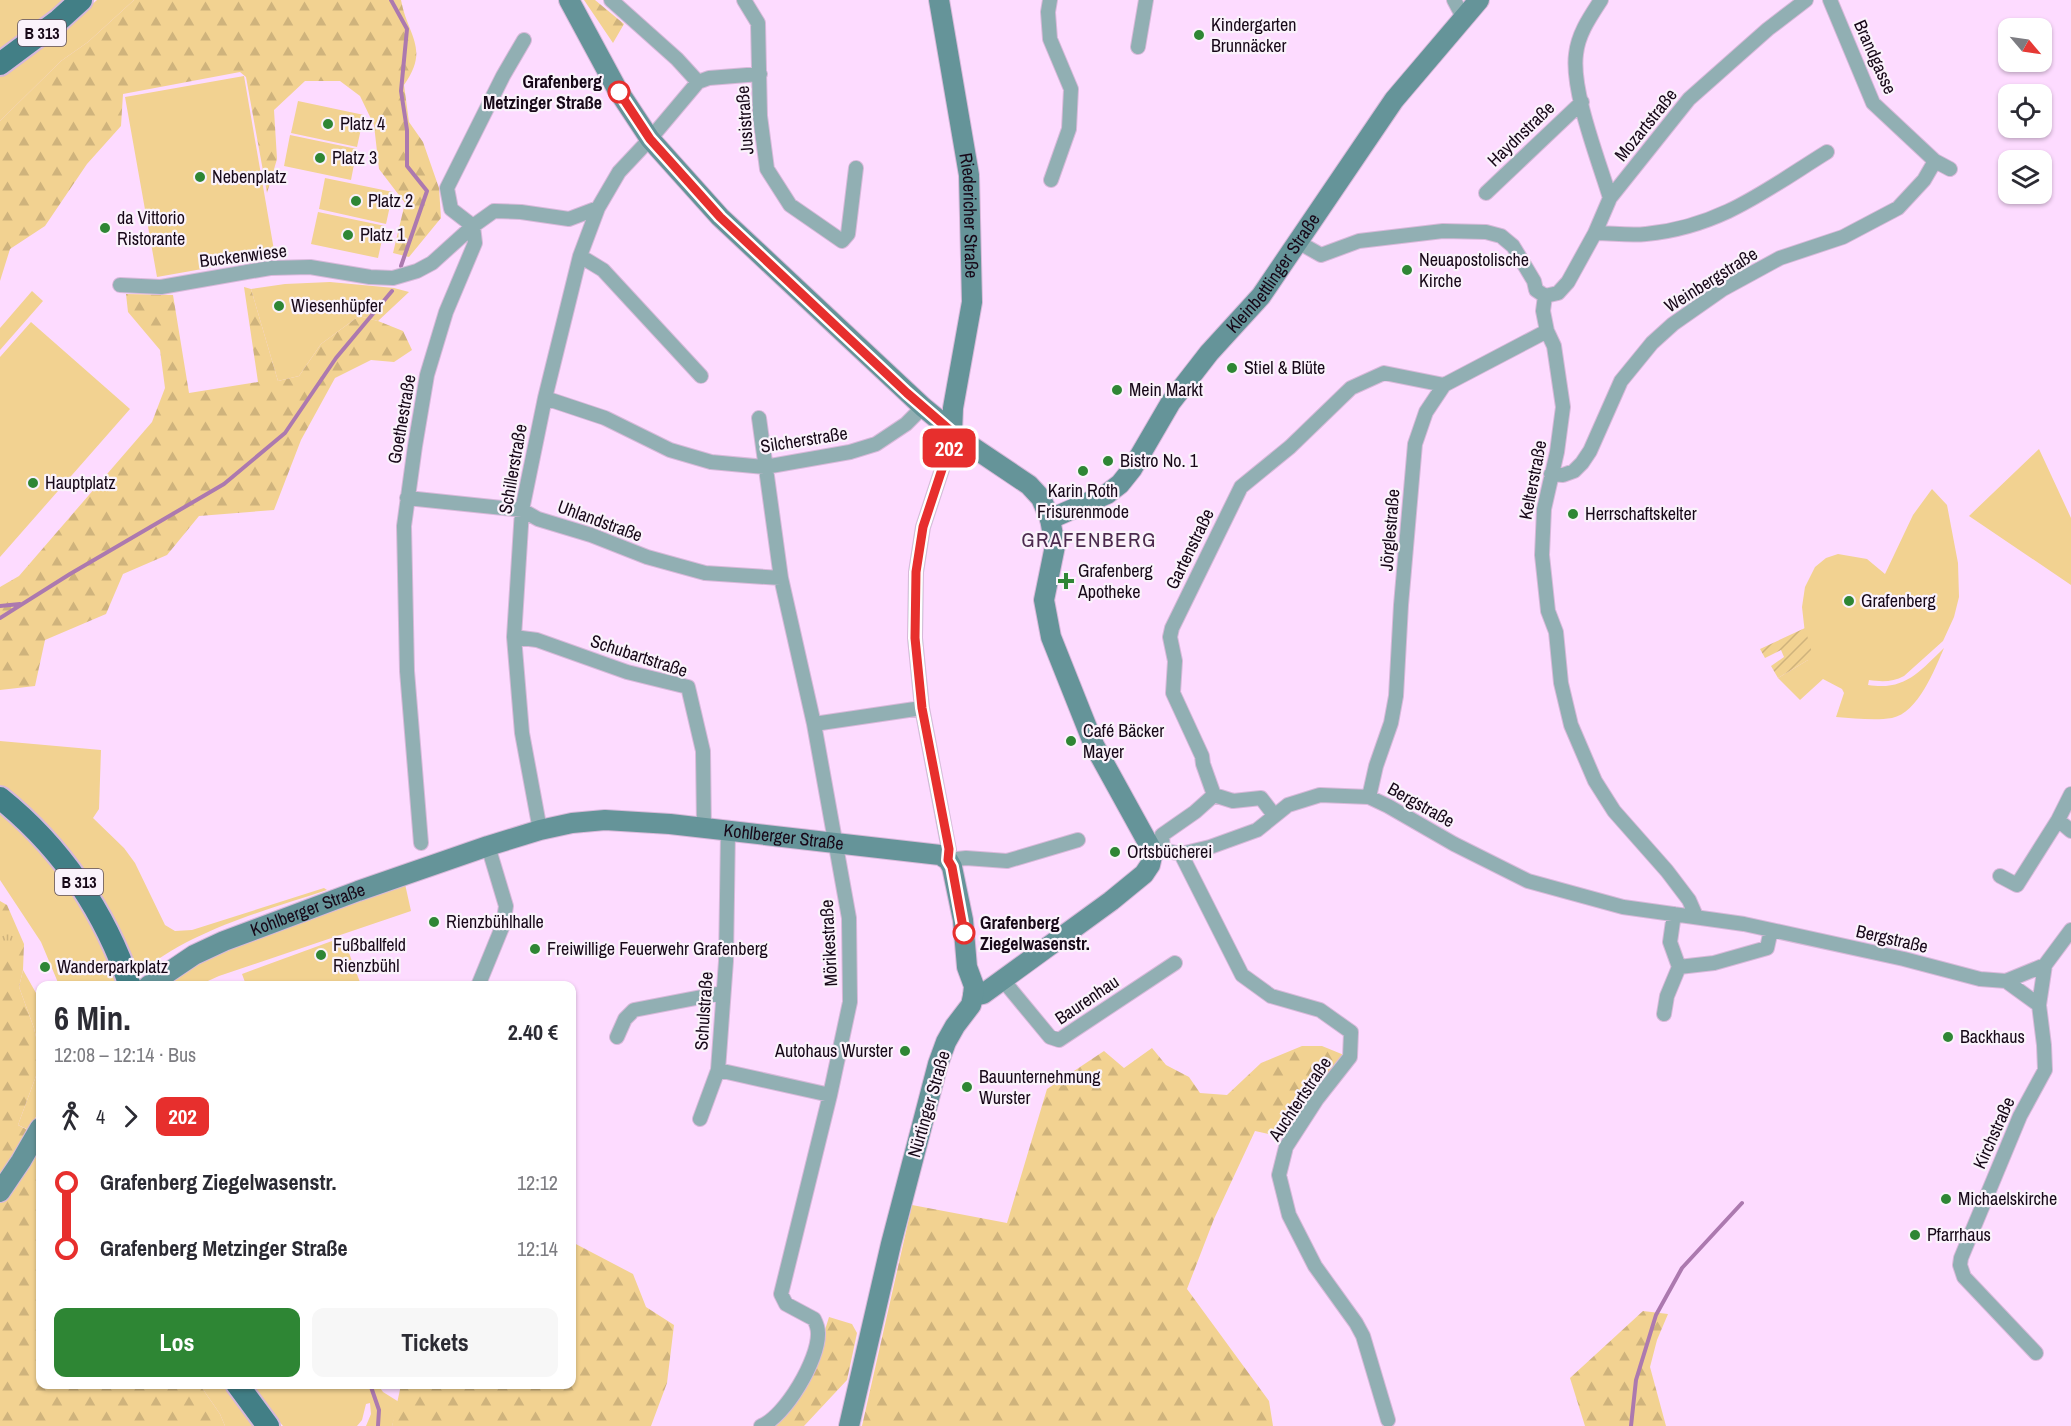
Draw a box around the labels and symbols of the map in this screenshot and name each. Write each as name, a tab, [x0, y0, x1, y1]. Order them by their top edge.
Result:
place label: Kindergarten Brunnäcker	[1211, 12, 1296, 58]
street label: Brandgasse	[1848, 16, 1903, 98]
north arrow	[1998, 18, 2052, 72]
road number: B 313	[18, 20, 66, 46]
marker: Kindergarten Brunnäcker	[1192, 28, 1206, 42]
place label: Grafenberg Metzinger Straße	[483, 69, 602, 115]
marker: Grafenberg Metzinger Straße	[608, 81, 630, 103]
street label: Mozartstraße	[1609, 83, 1683, 166]
street label: Jusistraße	[730, 85, 759, 155]
street label: Haydnstraße	[1482, 95, 1560, 172]
place label: Platz 4	[340, 111, 385, 136]
marker: Platz 4	[321, 117, 335, 131]
place label: Platz 3	[332, 145, 377, 170]
marker: Platz 3	[313, 151, 327, 165]
street label: Riedericher Straße	[953, 151, 984, 279]
place label: Nebenplatz	[212, 164, 287, 189]
marker: Nebenplatz	[193, 170, 207, 184]
place label: Platz 2	[368, 188, 413, 213]
marker: Platz 2	[349, 194, 363, 208]
place label: da Vittorio Ristorante	[117, 205, 185, 251]
street label: Kleinbettlinger Straße	[1220, 208, 1326, 338]
marker: da Vittorio Ristorante	[98, 221, 112, 235]
place label: Platz 1	[360, 222, 406, 247]
marker: Platz 1	[341, 228, 355, 242]
street label: Buckenwiese	[198, 238, 288, 273]
street label: Weinbergstraße	[1659, 241, 1762, 318]
place label: Neuapostolische Kirche	[1419, 247, 1529, 293]
marker: Neuapostolische Kirche	[1400, 263, 1414, 277]
place label: Wiesenhüpfer	[291, 293, 383, 318]
marker: Wiesenhüpfer	[272, 299, 286, 313]
place label: Stiel & Blüte	[1244, 355, 1325, 380]
marker: Stiel & Blüte	[1225, 361, 1239, 375]
street label: Goethestraße	[381, 372, 422, 466]
place label: Mein Markt	[1129, 377, 1203, 402]
marker: Mein Markt	[1110, 383, 1124, 397]
street label: Silcherstraße	[759, 420, 849, 459]
street label: Schillerstraße	[492, 422, 533, 516]
line badge: 202	[914, 428, 984, 468]
street label: Kelterstraße	[1513, 438, 1552, 522]
place label: Bistro No. 1	[1120, 448, 1199, 473]
marker: Bistro No. 1	[1101, 454, 1115, 468]
marker: Karin Roth Frisurenmode	[1076, 464, 1090, 478]
place label: Hauptplatz	[45, 470, 116, 495]
marker: Hauptplatz	[26, 476, 40, 490]
place label: Karin Roth Frisurenmode	[1037, 478, 1129, 524]
street label: Jörglestraße	[1373, 488, 1406, 572]
street label: Uhlandstraße	[554, 494, 646, 547]
place label: Herrschaftskelter	[1585, 501, 1697, 526]
street label: Gartenstraße	[1159, 504, 1220, 593]
marker: Herrschaftskelter	[1566, 507, 1580, 521]
district label: GRAFENBERG	[1021, 525, 1157, 554]
place label: Grafenberg Apotheke	[1077, 558, 1153, 604]
marker: Grafenberg Apotheke	[1059, 574, 1073, 588]
place label: Grafenberg	[1861, 588, 1936, 613]
marker: Grafenberg	[1842, 594, 1856, 608]
street label: Schubartstraße	[587, 628, 691, 683]
place label: Café Bäcker Mayer	[1083, 718, 1164, 764]
marker: Café Bäcker Mayer	[1064, 734, 1078, 748]
street label: Bergstraße	[1383, 776, 1459, 833]
street label: Kohlberger Straße	[722, 817, 845, 856]
place label: Ortsbücherei	[1127, 839, 1212, 864]
marker: Ortsbücherei	[1108, 845, 1122, 859]
road number: B 313	[55, 869, 103, 895]
street label: Kohlberger Straße	[247, 876, 368, 942]
street label: Mörikestraße	[814, 899, 843, 987]
place label: Rienzbühlhalle	[446, 909, 544, 934]
place label: Grafenberg Ziegelwasenstr.	[980, 910, 1090, 956]
marker: Rienzbühlhalle	[427, 915, 441, 929]
street label: Bergstraße	[1854, 918, 1930, 959]
marker: Grafenberg Ziegelwasenstr.	[953, 922, 975, 944]
place label: Fußballfeld Rienzbühl	[333, 932, 406, 978]
place label: Freiwillige Feuerwehr Grafenberg	[547, 936, 769, 961]
marker: Freiwillige Feuerwehr Grafenberg	[528, 942, 542, 956]
marker: Fußballfeld Rienzbühl	[314, 948, 328, 962]
place label: Wanderparkplatz	[57, 954, 168, 979]
marker: Wanderparkplatz	[38, 960, 52, 974]
street label: Baurenhau	[1050, 969, 1124, 1030]
street label: Schulstraße	[688, 971, 719, 1051]
place label: Backhaus	[1960, 1024, 2025, 1049]
marker: Backhaus	[1941, 1030, 1955, 1044]
place label: Autohaus Wurster	[774, 1038, 893, 1063]
marker: Autohaus Wurster	[898, 1044, 912, 1058]
street label: Nürtinger Straße	[901, 1048, 956, 1160]
street label: Auchtertstraße	[1262, 1052, 1337, 1147]
place label: Bauunternehmung Wurster	[979, 1064, 1101, 1110]
marker: Bauunternehmung Wurster	[960, 1080, 974, 1094]
street label: Kirchstraße	[1967, 1093, 2020, 1173]
place label: Michaelskirche	[1958, 1186, 2057, 1211]
marker: Michaelskirche	[1939, 1192, 1953, 1206]
place label: Pfarrhaus	[1927, 1222, 1991, 1247]
marker: Pfarrhaus	[1908, 1228, 1922, 1242]

